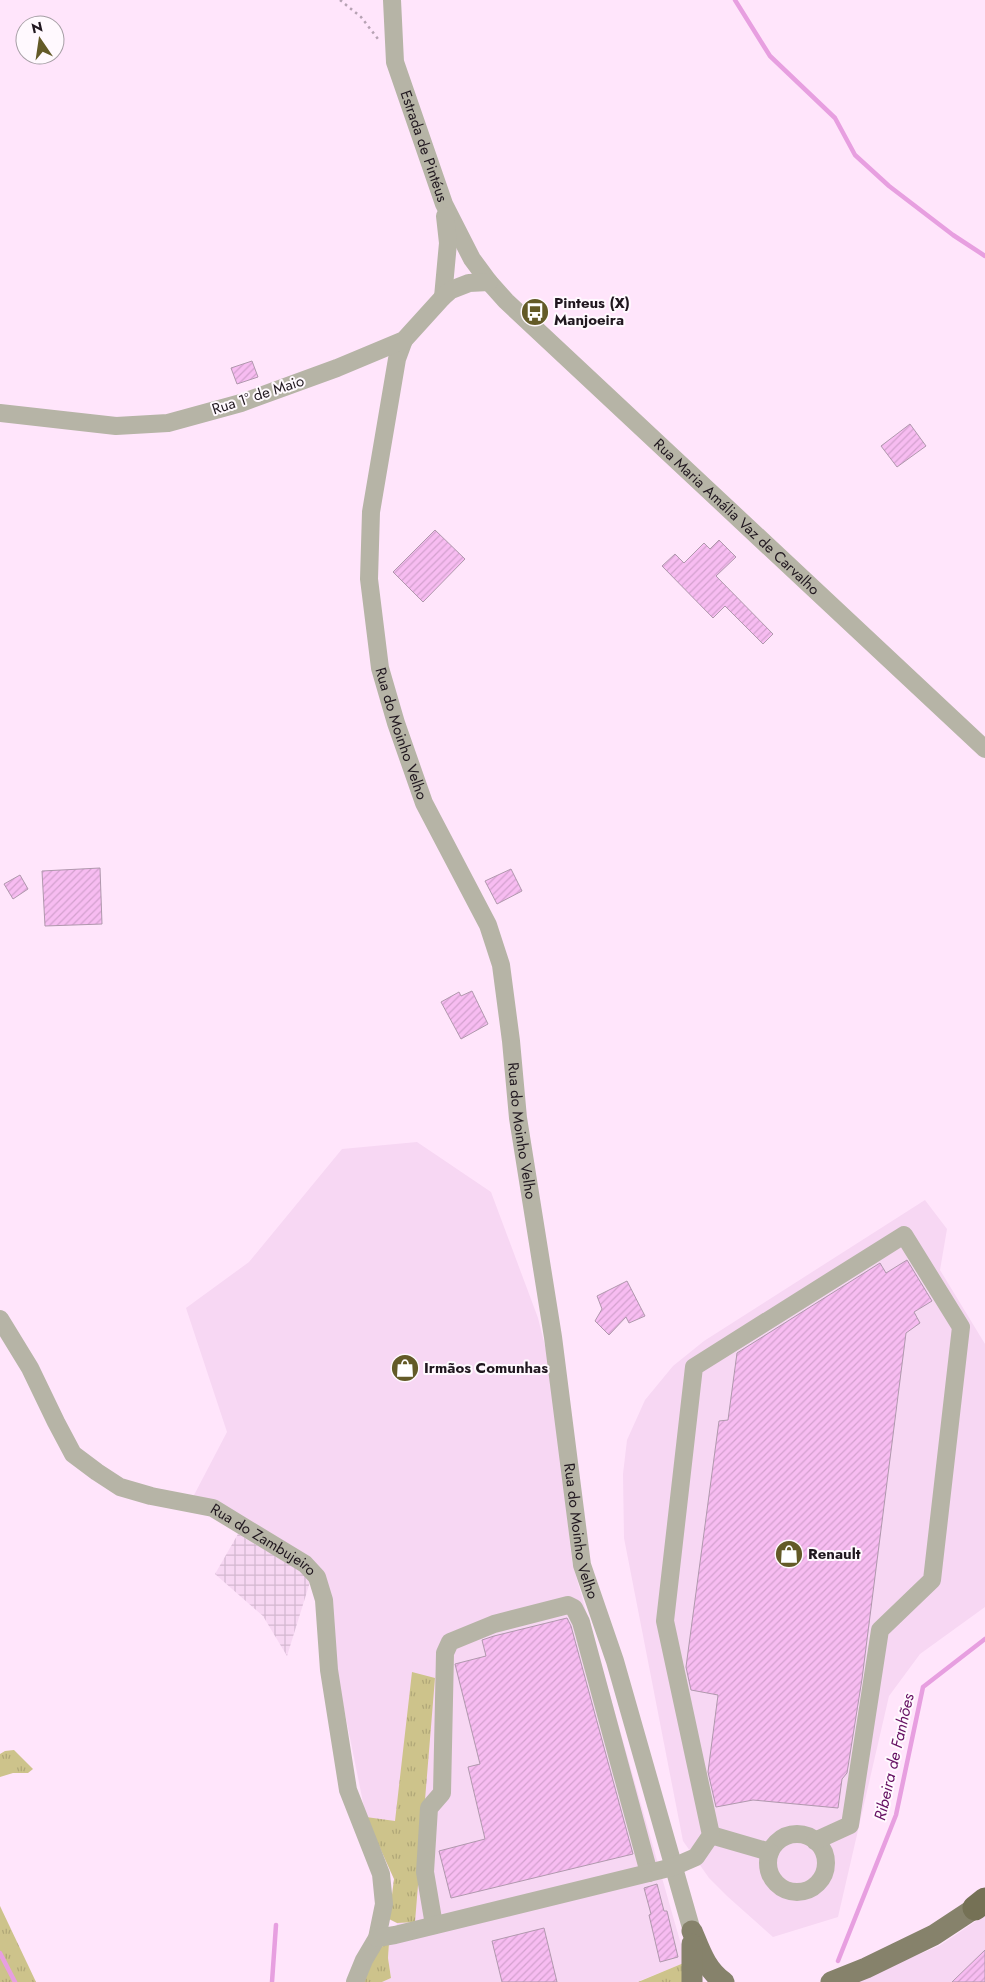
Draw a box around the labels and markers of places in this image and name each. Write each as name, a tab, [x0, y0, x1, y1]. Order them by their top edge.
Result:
place label: Pinteus (X) Manjoeira	[554, 292, 630, 331]
bus stop icon: Pinteus (X) Manjoeira	[520, 297, 550, 327]
shop icon: Irmãos Comunhas	[390, 1353, 420, 1383]
place label: Irmãos Comunhas	[424, 1357, 548, 1379]
shop icon: Renault	[774, 1539, 804, 1569]
place label: Renault	[808, 1543, 861, 1565]

